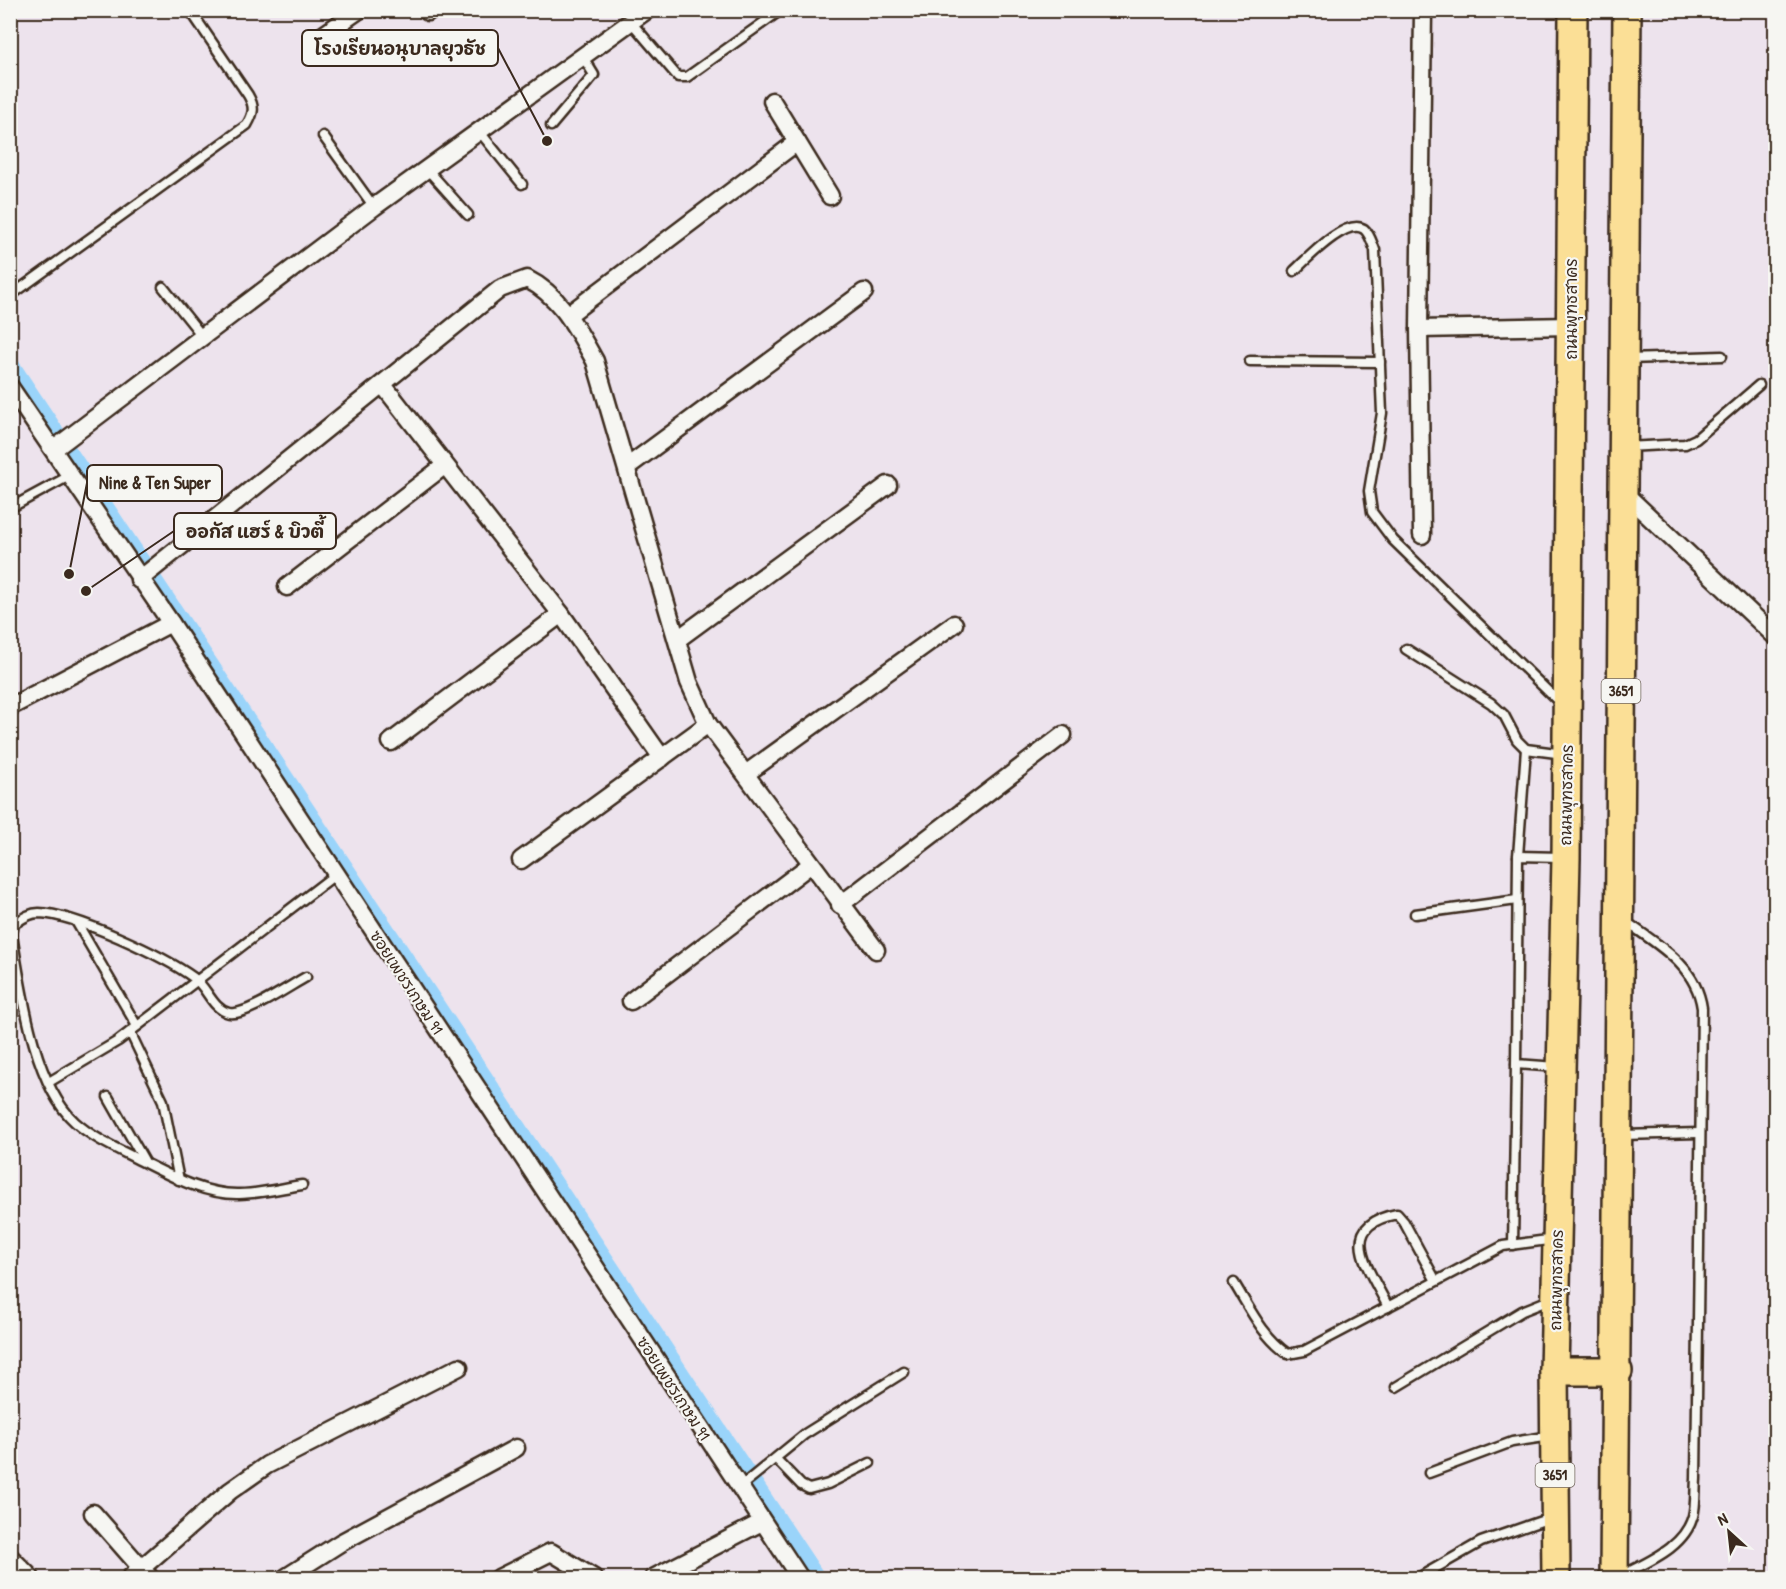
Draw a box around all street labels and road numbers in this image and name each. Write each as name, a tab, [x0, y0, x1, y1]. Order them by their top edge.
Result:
street label: ถนนพุทธสาคร	[1560, 258, 1584, 360]
road number: 3651	[1602, 679, 1640, 703]
street label: ถนนพุทธสาคร	[1554, 744, 1580, 846]
street label: ซอยเพชรเกษม 91	[365, 926, 449, 1038]
street label: ถนนพุทธสาคร	[1544, 1229, 1570, 1331]
street label: ซอยเพชรเกษม 91	[632, 1332, 716, 1444]
road number: 3651	[1536, 1463, 1574, 1487]

